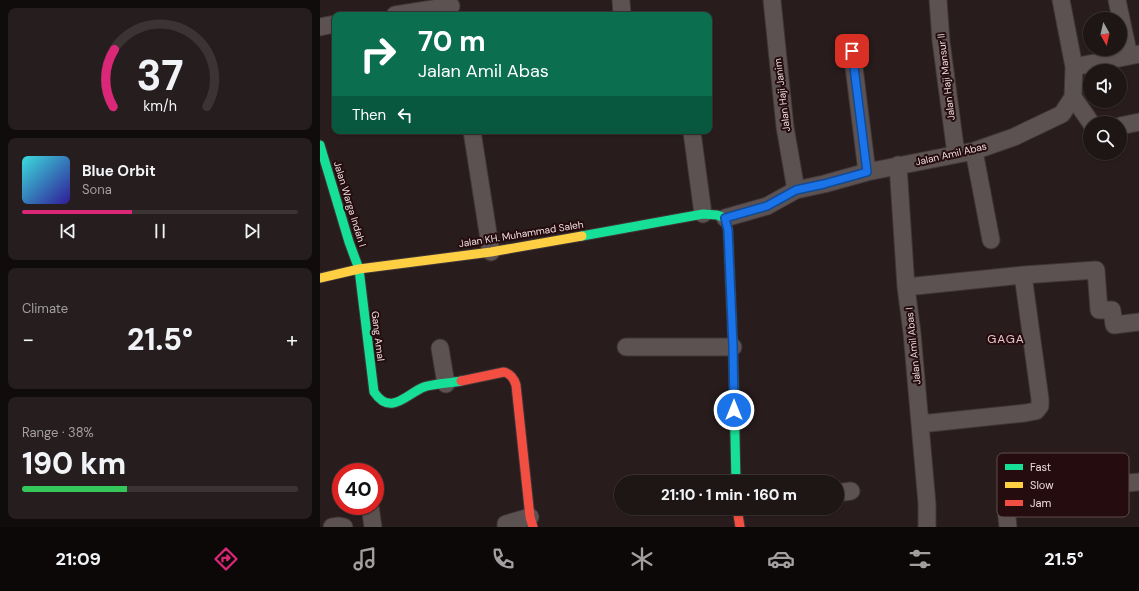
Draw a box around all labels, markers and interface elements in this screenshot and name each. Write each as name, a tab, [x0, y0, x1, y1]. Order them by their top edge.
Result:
north arrow	[1083, 12, 1127, 56]
map controls	[1083, 12, 1127, 160]
text: 70 m	[418, 23, 486, 60]
icon: right	[352, 28, 404, 80]
street label: Jalan Haji Mansur II	[934, 33, 958, 121]
pin	[835, 34, 869, 68]
icon: arrive	[841, 40, 863, 62]
text: 37	[136, 49, 184, 103]
street label: Jalan Haji Janim	[771, 58, 793, 132]
text: Jalan Amil Abas	[418, 59, 549, 83]
button: sound	[1083, 64, 1127, 108]
text: km/h	[143, 96, 177, 114]
icon: left	[394, 104, 416, 126]
text: Then	[352, 105, 386, 125]
button: search	[1083, 116, 1127, 160]
street label: Jalan Amil Abas	[914, 139, 988, 169]
street label: Jalan Warga Indah I	[331, 160, 369, 248]
text: Blue Orbit	[82, 161, 156, 181]
text: Sona	[82, 181, 112, 198]
street label: Jalan KH. Muhammad Saleh	[458, 218, 585, 250]
icon: previous	[57, 220, 79, 242]
icon: pause	[149, 220, 171, 242]
icon: next	[241, 220, 263, 242]
text: Climate	[22, 300, 68, 317]
street label: Jalan Amil Abas I	[902, 307, 924, 385]
street label: Gang Amal	[368, 310, 388, 362]
text: 21.5°	[127, 320, 193, 359]
text: −	[22, 325, 34, 354]
text: +	[286, 325, 298, 354]
district label: GAGA	[987, 331, 1025, 347]
position arrow	[713, 389, 755, 431]
text: Range · 38%	[22, 424, 94, 441]
text: 190 km	[22, 444, 126, 483]
legend	[997, 453, 1129, 517]
text: Fast	[1030, 460, 1051, 474]
speed limit sign: 40	[332, 463, 384, 515]
text: Slow	[1030, 478, 1054, 492]
text: 21:10 · 1 min · 160 m	[661, 485, 797, 505]
text: Jam	[1030, 496, 1051, 510]
icon: directions	[212, 545, 240, 573]
icon: music	[351, 545, 379, 573]
icon: phone	[489, 545, 517, 573]
icon: climate	[628, 545, 656, 573]
icon: car	[767, 545, 795, 573]
icon: filters	[906, 545, 934, 573]
text: 21:09	[55, 547, 101, 571]
text: 21.5°	[1044, 547, 1084, 571]

